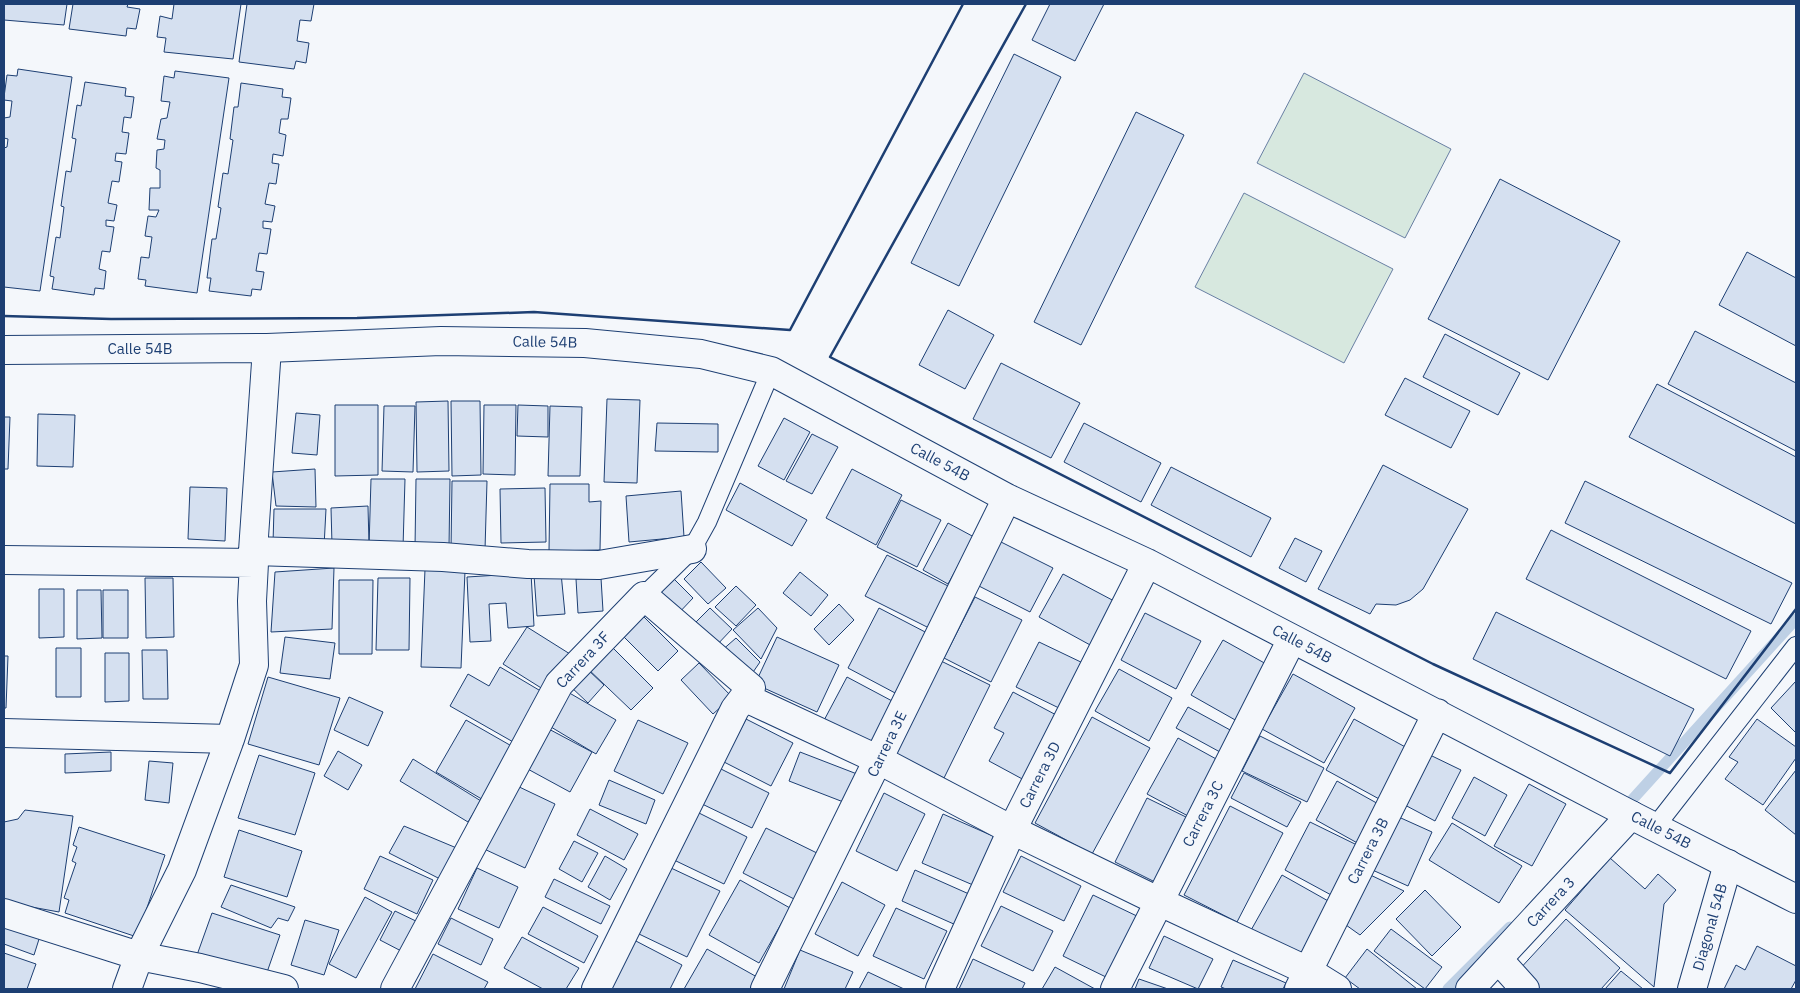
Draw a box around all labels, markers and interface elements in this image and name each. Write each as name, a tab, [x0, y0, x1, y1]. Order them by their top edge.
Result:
street label: Calle 54B	[512, 331, 578, 352]
street label: Calle 54B	[108, 339, 172, 358]
street label: Calle 54B	[907, 438, 973, 485]
street label: Calle 54B	[1269, 620, 1335, 667]
street label: Carrera 3F	[552, 627, 614, 692]
street label: Carrera 3E	[862, 708, 911, 780]
street label: Carrera 3D	[1015, 738, 1064, 811]
street label: Carrera 3C	[1178, 777, 1227, 850]
street label: Calle 54B	[1628, 806, 1694, 853]
street label: Carrera 3B	[1343, 814, 1392, 887]
street label: Carrera 3	[1522, 872, 1579, 931]
street label: Diagonal 54B	[1688, 881, 1731, 973]

